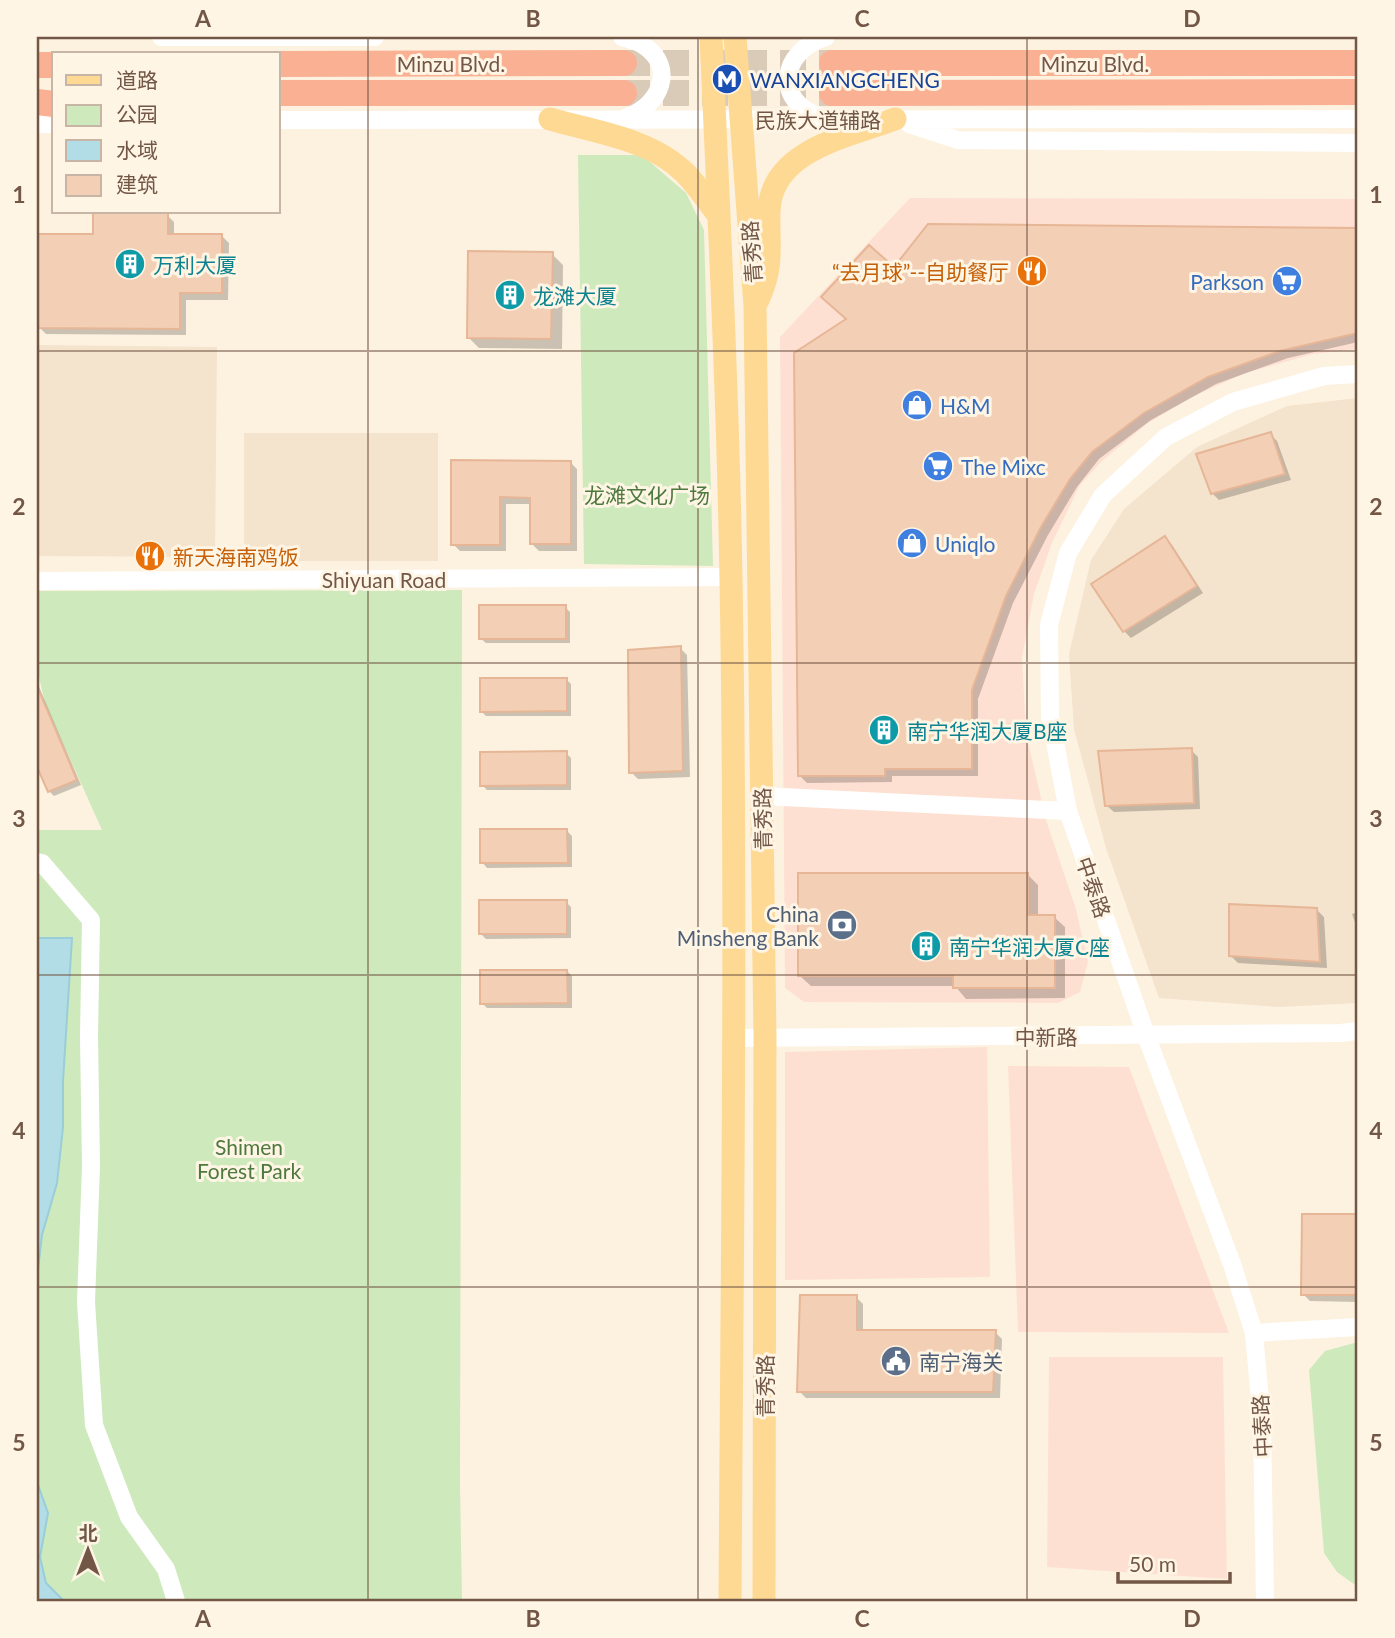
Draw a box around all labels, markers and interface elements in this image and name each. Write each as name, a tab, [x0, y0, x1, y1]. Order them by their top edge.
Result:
text: A	[194, 4, 212, 32]
text: B	[525, 4, 541, 32]
text: C	[854, 4, 870, 32]
text: D	[1183, 4, 1201, 32]
street label: Minzu Blvd.	[397, 51, 505, 76]
street label: Minzu Blvd.	[1041, 51, 1149, 76]
legend	[52, 52, 280, 214]
metro station icon: WANXIANGCHENG	[710, 62, 744, 96]
text: 道路	[116, 67, 158, 92]
place label: WANXIANGCHENG	[750, 67, 940, 92]
text: 公园	[116, 101, 158, 126]
street label: 民族大道辅路	[755, 107, 881, 132]
text: 水域	[116, 137, 158, 162]
text: 建筑	[116, 171, 158, 196]
text: 1	[12, 180, 26, 208]
text: 1	[1369, 180, 1383, 208]
street label: 青秀路	[736, 220, 766, 284]
building icon: 万利大厦	[113, 247, 147, 281]
place label: 万利大厦	[153, 252, 237, 277]
restaurant icon: “去月球”--自助餐厅	[1015, 254, 1049, 288]
place label: “去月球”--自助餐厅	[832, 259, 1009, 284]
supermarket icon: Parkson	[1270, 264, 1304, 298]
place label: Parkson	[1190, 269, 1264, 294]
building icon: 龙滩大厦	[493, 278, 527, 312]
place label: 龙滩大厦	[533, 283, 617, 308]
shop icon: H&M	[900, 388, 934, 422]
place label: H&M	[940, 393, 990, 418]
supermarket icon: The Mixc	[921, 449, 955, 483]
place label: The Mixc	[961, 454, 1046, 479]
park label: 龙滩文化广场	[584, 482, 710, 507]
text: 2	[12, 492, 26, 520]
text: 2	[1369, 492, 1383, 520]
shop icon: Uniqlo	[895, 526, 929, 560]
place label: Uniqlo	[935, 531, 996, 556]
restaurant icon: 新天海南鸡饭	[133, 539, 167, 573]
place label: 新天海南鸡饭	[173, 544, 299, 569]
street label: Shiyuan Road	[322, 567, 446, 592]
building icon: 南宁华润大厦B座	[867, 713, 901, 747]
place label: 南宁华润大厦B座	[907, 718, 1068, 743]
street label: 青秀路	[749, 787, 775, 851]
text: 3	[12, 804, 26, 832]
text: 3	[1369, 804, 1383, 832]
street label: 中泰路	[1072, 853, 1116, 921]
place label: China Minsheng Bank	[677, 901, 819, 950]
bank icon: China Minsheng Bank	[825, 908, 859, 942]
building icon: 南宁华润大厦C座	[909, 929, 943, 963]
place label: 南宁华润大厦C座	[949, 934, 1110, 959]
street label: 中新路	[1015, 1024, 1078, 1049]
text: 4	[12, 1116, 26, 1144]
text: 4	[1369, 1116, 1383, 1144]
park label: Shimen Forest Park	[197, 1134, 301, 1183]
public building icon: 南宁海关	[879, 1344, 913, 1378]
place label: 南宁海关	[919, 1349, 1003, 1374]
street label: 青秀路	[752, 1355, 777, 1418]
street label: 中泰路	[1247, 1394, 1275, 1458]
text: 5	[12, 1428, 26, 1456]
text: 5	[1369, 1428, 1383, 1456]
north arrow	[52, 1516, 122, 1586]
text: 北	[78, 1521, 98, 1544]
scale bar	[1118, 1540, 1230, 1584]
text: 50 m	[1129, 1551, 1176, 1576]
text: A	[194, 1604, 212, 1632]
text: B	[525, 1604, 541, 1632]
text: C	[854, 1604, 870, 1632]
text: D	[1183, 1604, 1201, 1632]

